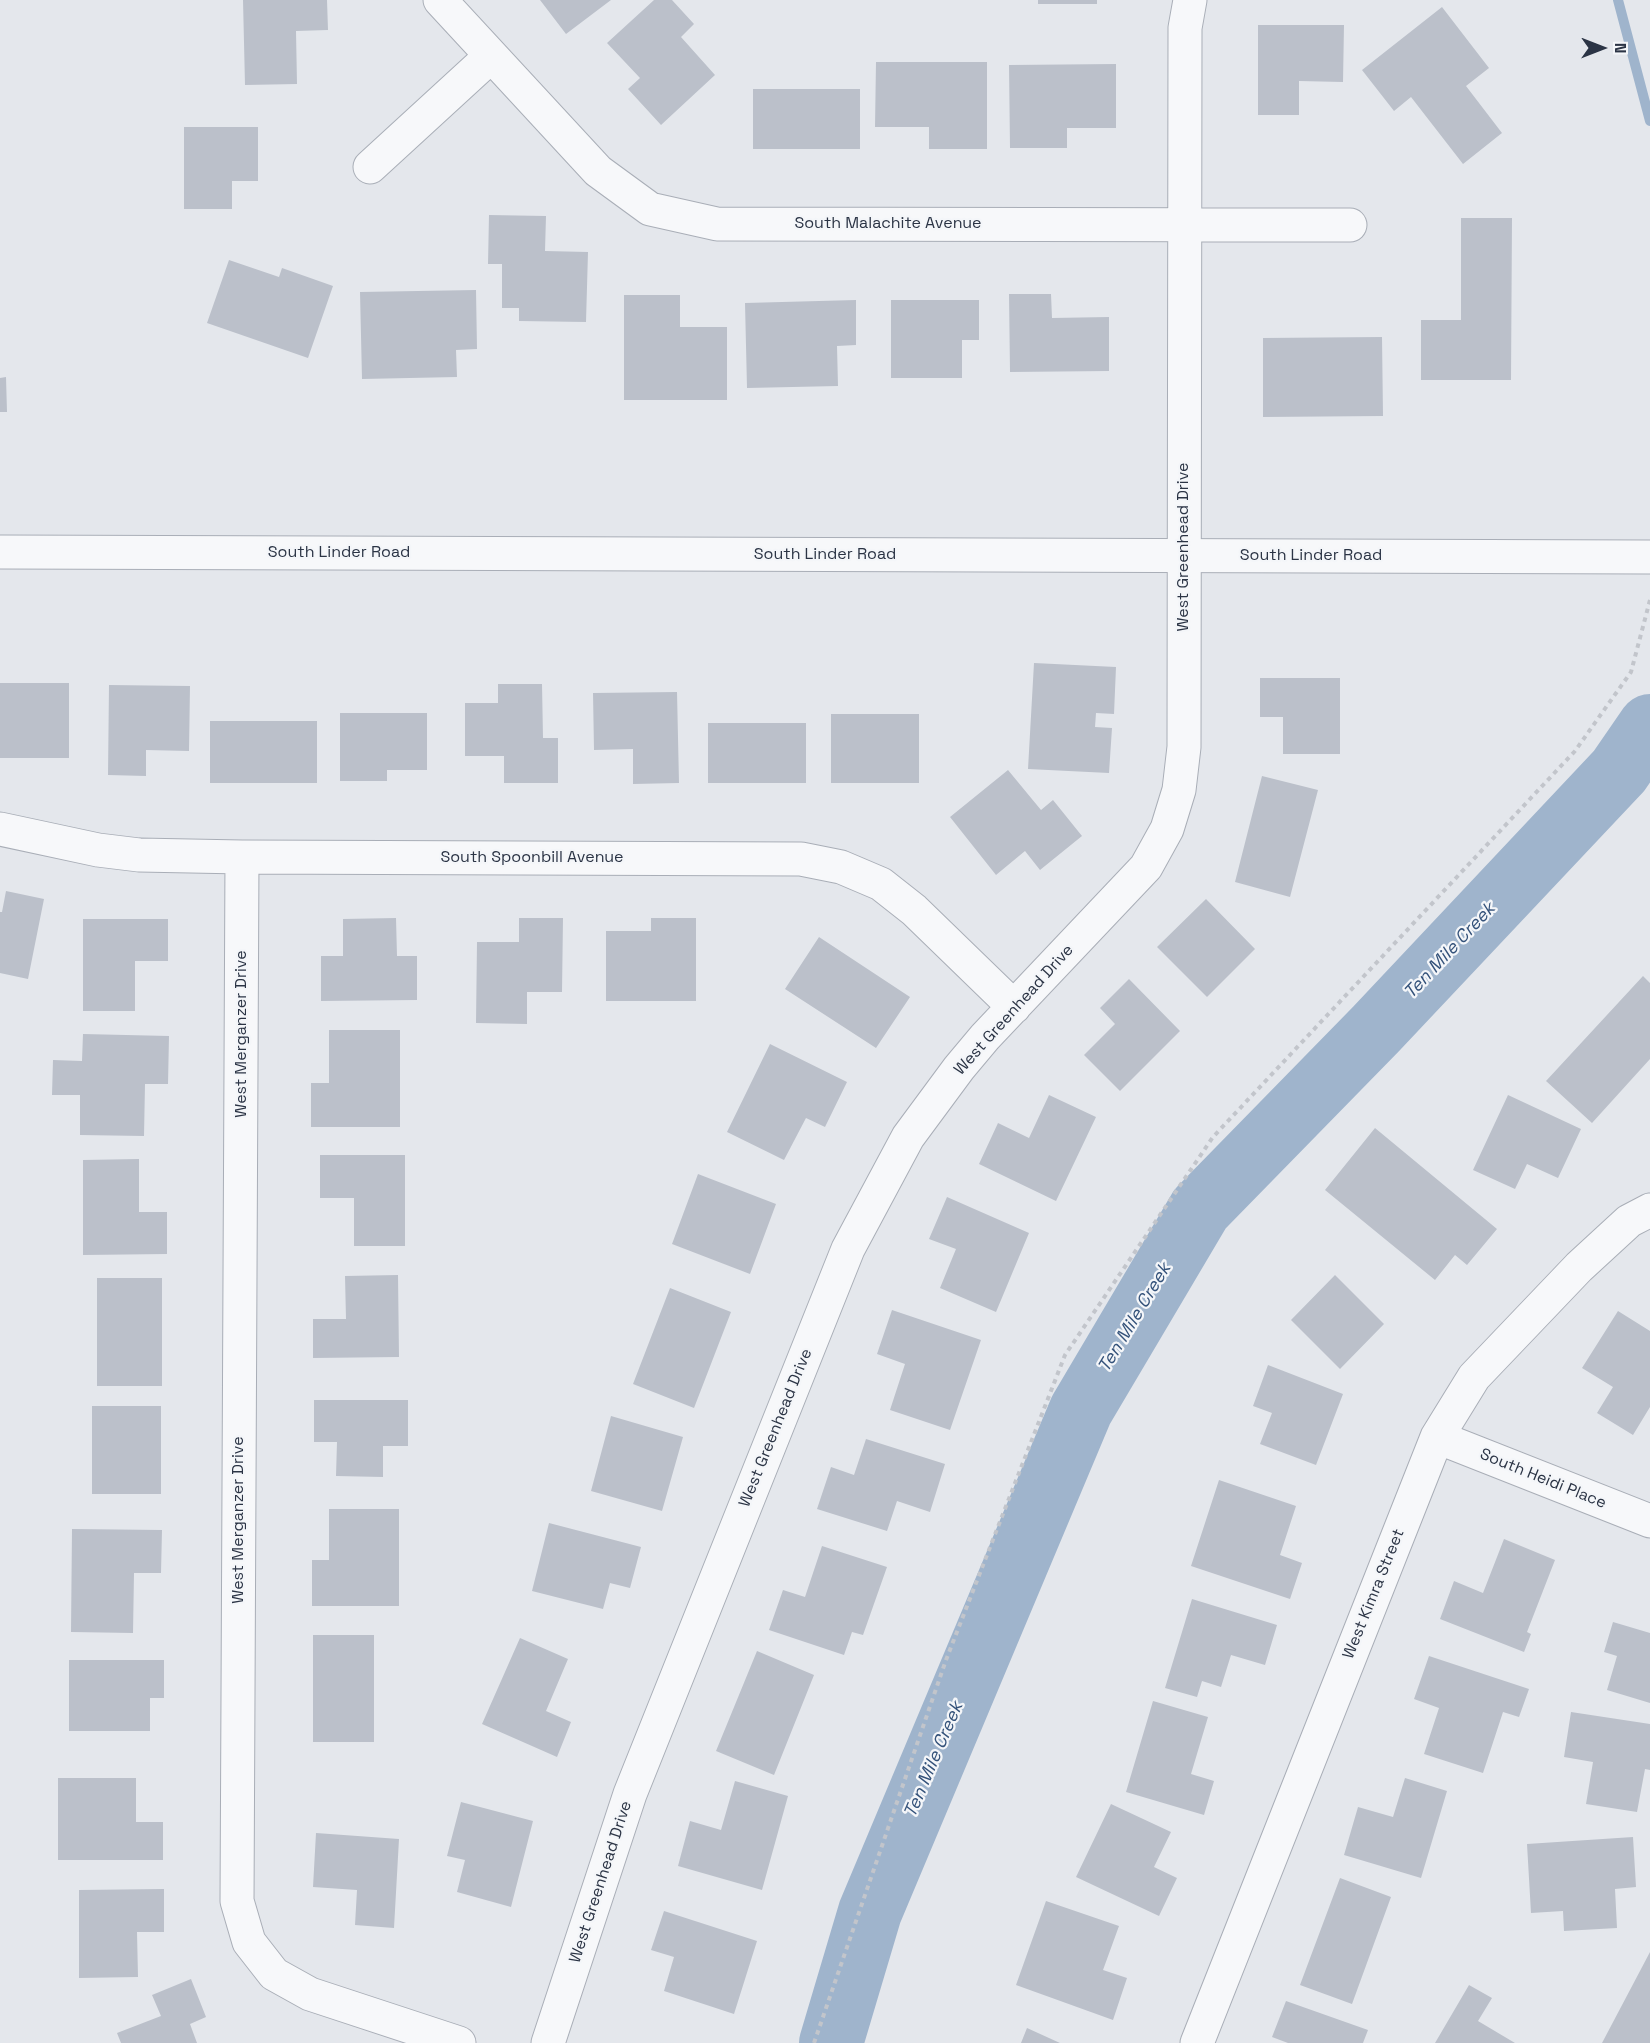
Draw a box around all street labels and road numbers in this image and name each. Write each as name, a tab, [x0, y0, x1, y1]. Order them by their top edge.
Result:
street label: South Malachite Avenue	[794, 214, 982, 234]
street label: West Greenhead Drive	[1174, 462, 1194, 632]
street label: South Linder Road	[268, 543, 410, 563]
street label: South Linder Road	[754, 545, 896, 565]
street label: South Linder Road	[1240, 546, 1382, 566]
street label: South Spoonbill Avenue	[440, 848, 624, 868]
street label: West Greenhead Drive	[950, 941, 1078, 1079]
street label: West Merganzer Drive	[232, 950, 252, 1118]
street label: West Greenhead Drive	[735, 1346, 817, 1510]
street label: West Merganzer Drive	[229, 1436, 249, 1604]
street label: South Heidi Place	[1477, 1445, 1609, 1513]
street label: West Kimra Street	[1339, 1526, 1409, 1662]
street label: West Greenhead Drive	[566, 1799, 636, 1965]

